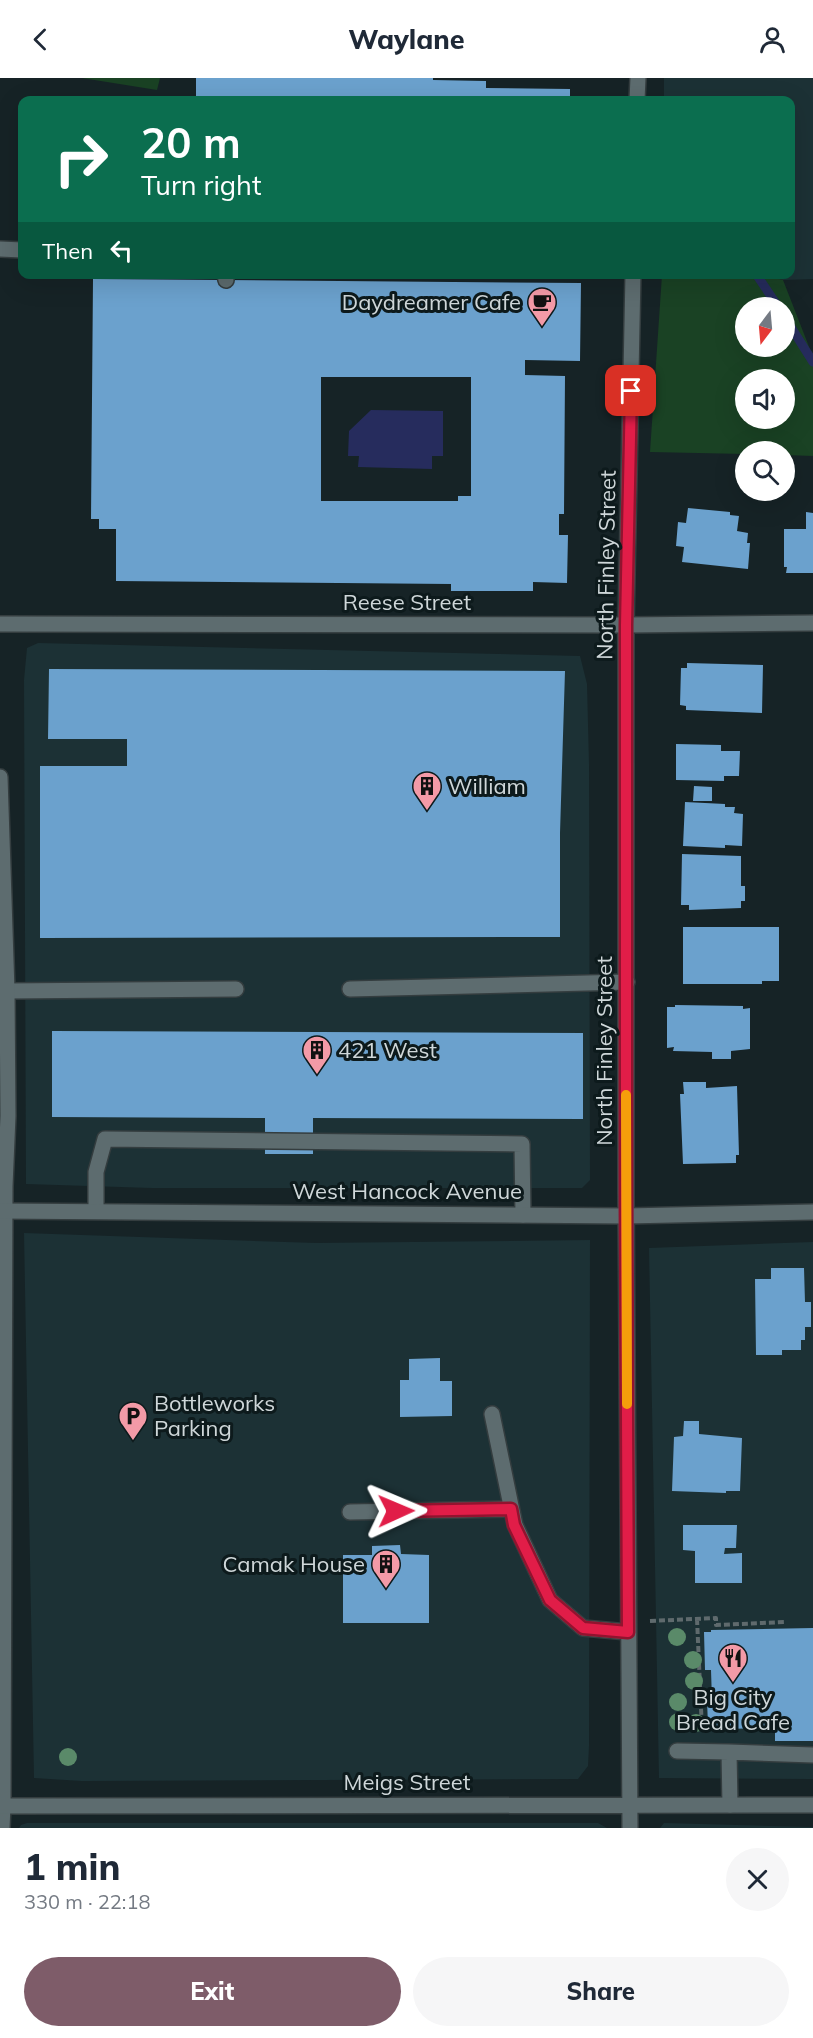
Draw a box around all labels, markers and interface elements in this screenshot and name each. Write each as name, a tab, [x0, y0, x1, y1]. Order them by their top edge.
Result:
text: Waylane	[348, 22, 465, 56]
icon: back	[24, 23, 57, 56]
icon: person	[756, 23, 789, 56]
text: 20 m	[141, 116, 241, 169]
icon: right	[42, 120, 120, 198]
text: Turn right	[141, 168, 261, 202]
icon: left	[105, 234, 138, 267]
text: Then	[42, 237, 93, 265]
cafe icon: Daydreamer Cafe	[526, 286, 558, 328]
place label: Daydreamer Cafe	[342, 288, 521, 316]
north arrow	[735, 297, 795, 357]
map controls	[735, 297, 795, 501]
pin	[605, 365, 656, 416]
button: sound	[735, 369, 795, 429]
icon: arrive	[614, 374, 647, 407]
button: search	[735, 441, 795, 501]
street label: North Finley Street	[590, 470, 622, 660]
street label: Reese Street	[343, 588, 471, 616]
building icon: William	[411, 770, 443, 812]
place label: William	[448, 772, 526, 800]
street label: North Finley Street	[590, 956, 618, 1146]
building icon: 421 West	[301, 1034, 333, 1076]
place label: 421 West	[338, 1036, 437, 1064]
street label: West Hancock Avenue	[292, 1177, 522, 1205]
place label: Bottleworks Parking	[154, 1389, 275, 1442]
parking icon: Bottleworks Parking	[117, 1400, 149, 1442]
position arrow	[364, 1479, 428, 1543]
building icon: Camak House	[370, 1548, 402, 1590]
place label: Camak House	[223, 1550, 365, 1578]
restaurant icon: Big City Bread Cafe	[717, 1642, 749, 1684]
place label: Big City Bread Cafe	[676, 1683, 790, 1736]
street label: Meigs Street	[344, 1768, 471, 1796]
text: 1 min	[24, 1844, 120, 1889]
button: close	[726, 1848, 789, 1911]
text: 330 m · 22:18	[24, 1889, 150, 1914]
button: Exit	[24, 1957, 401, 2026]
button: Share	[413, 1957, 789, 2026]

